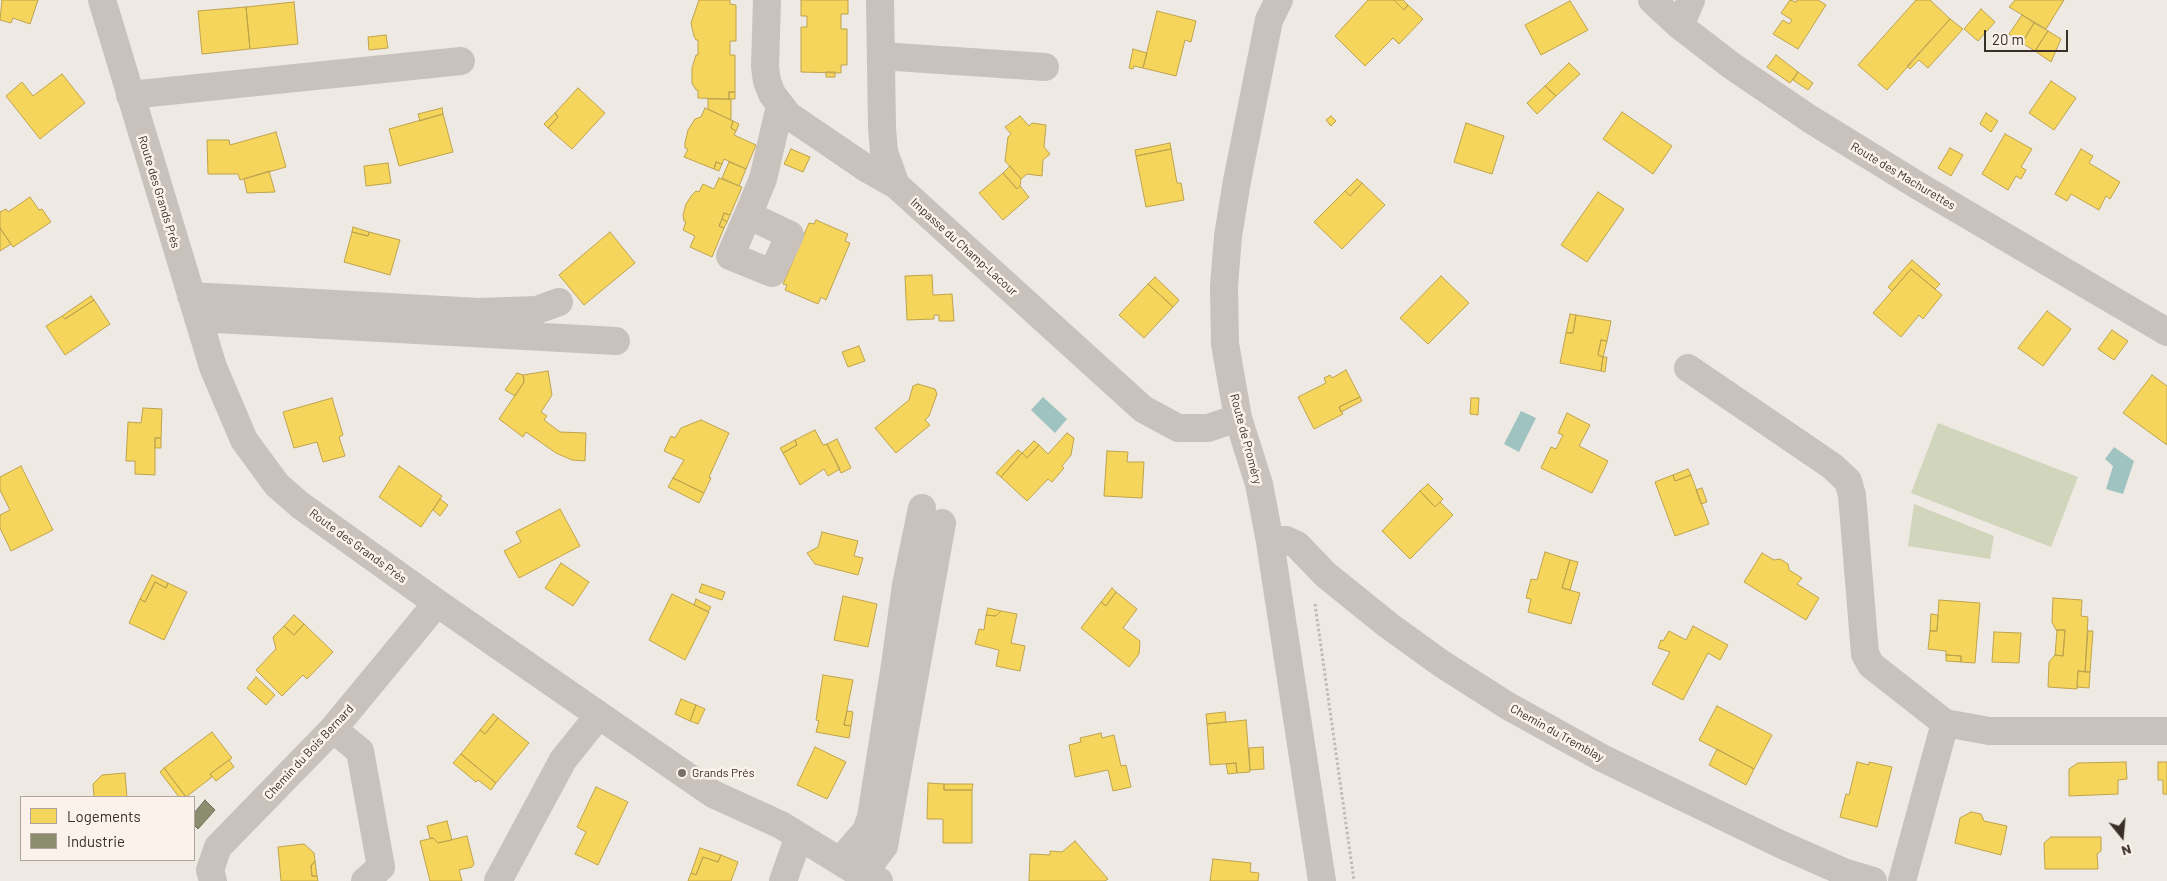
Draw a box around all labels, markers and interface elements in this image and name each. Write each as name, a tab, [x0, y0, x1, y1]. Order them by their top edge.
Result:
scale bar	[1987, 20, 2071, 52]
text: 20 m	[1992, 30, 2024, 48]
street label: Route des Grands Prés	[135, 134, 183, 250]
street label: Route des Machurettes	[1848, 139, 1958, 213]
street label: Impasse du Champ-Lacour	[908, 195, 1020, 299]
street label: Route de Proméry	[1227, 392, 1265, 486]
street label: Route des Grands Prés	[307, 506, 409, 586]
street label: Chemin du Tremblay	[1508, 701, 1606, 765]
street label: Chemin du Bois Bernard	[261, 702, 357, 802]
place label: Grands Prés	[692, 766, 754, 780]
marker: Grands Prés	[676, 767, 688, 779]
legend	[20, 796, 195, 861]
text: Logements	[67, 807, 141, 825]
north arrow	[2097, 811, 2147, 861]
text: Industrie	[67, 832, 125, 850]
text: N	[2120, 841, 2133, 860]

